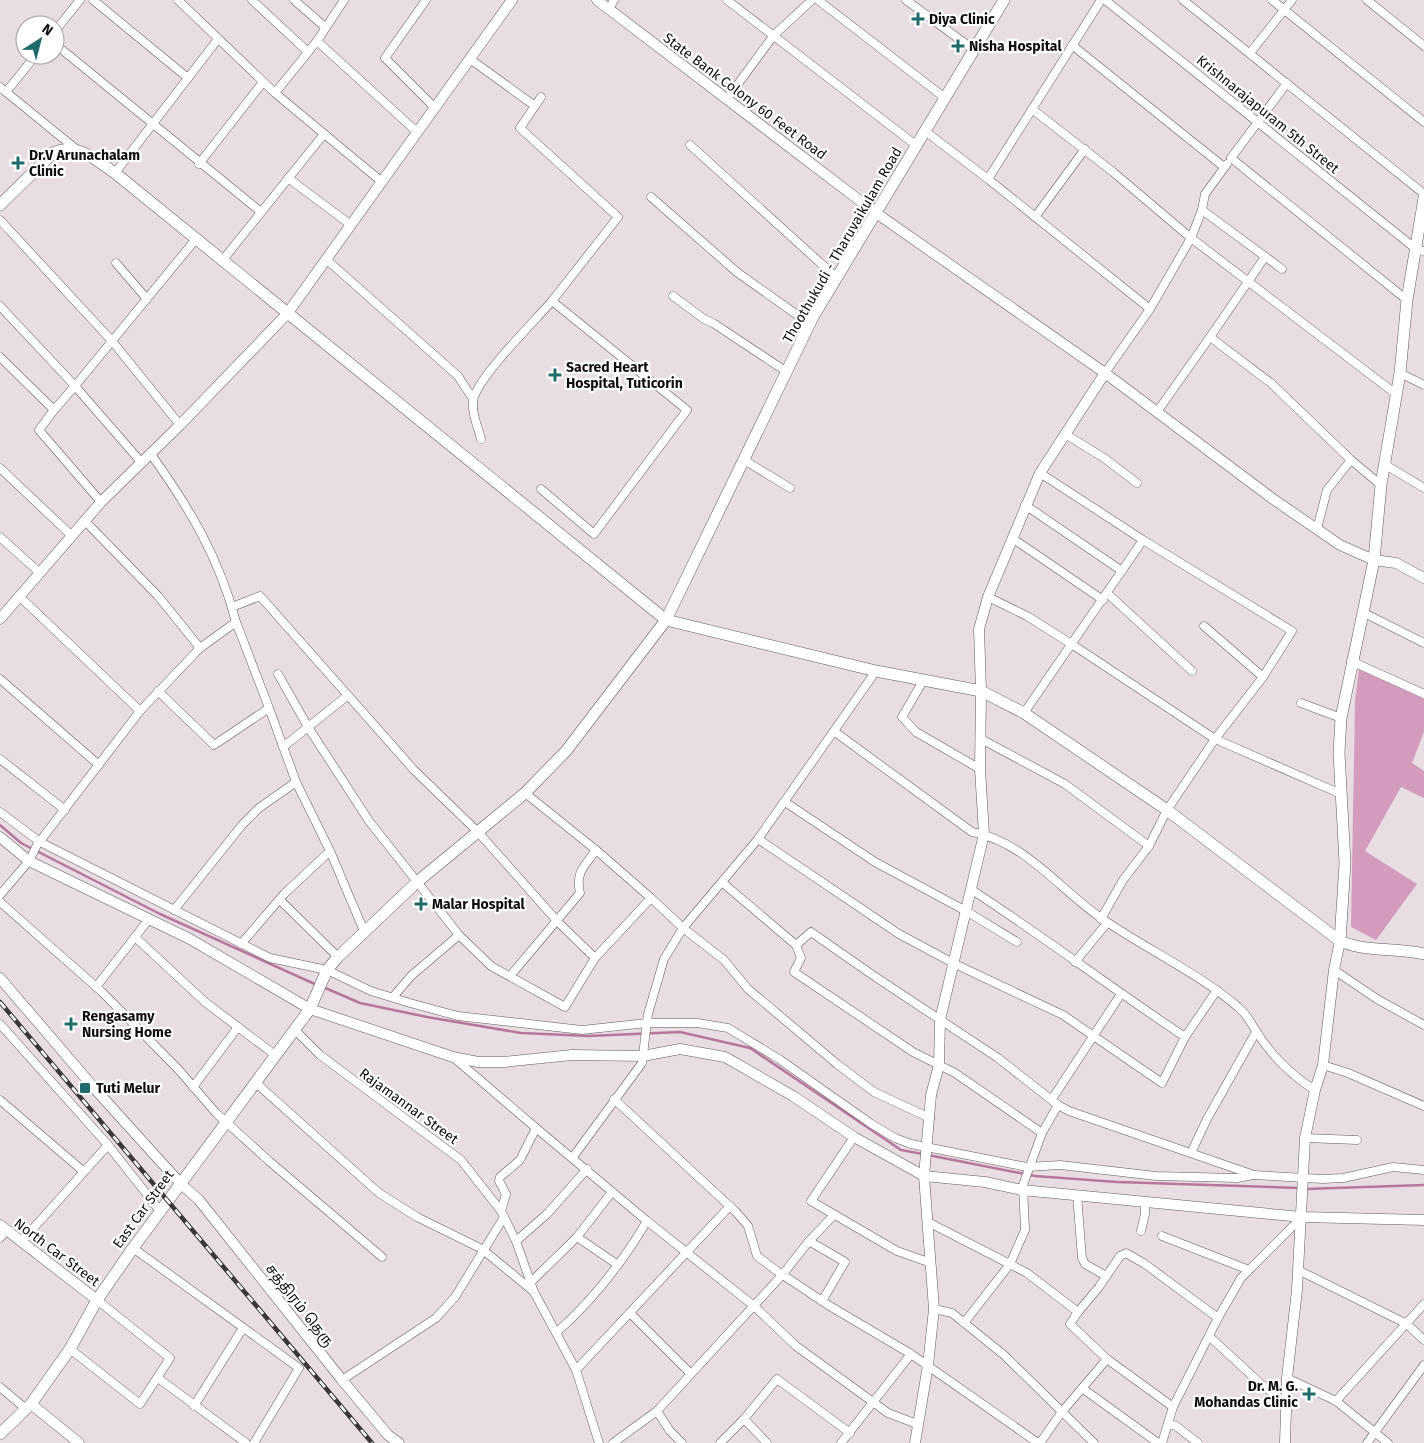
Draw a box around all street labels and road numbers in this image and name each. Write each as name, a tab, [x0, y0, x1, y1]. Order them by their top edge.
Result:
street label: State Bank Colony 60 Feet Road	[660, 29, 830, 163]
street label: Krishnarajapuram 5th Street	[1193, 52, 1343, 178]
street label: Thoothukudi - Tharuvaikulam Road	[779, 144, 906, 346]
street label: Rajamannar Street	[356, 1065, 462, 1149]
street label: East Car Street	[109, 1166, 178, 1252]
street label: North Car Street	[11, 1215, 104, 1291]
street label: சத்திரம் தெரு	[261, 1261, 337, 1351]

